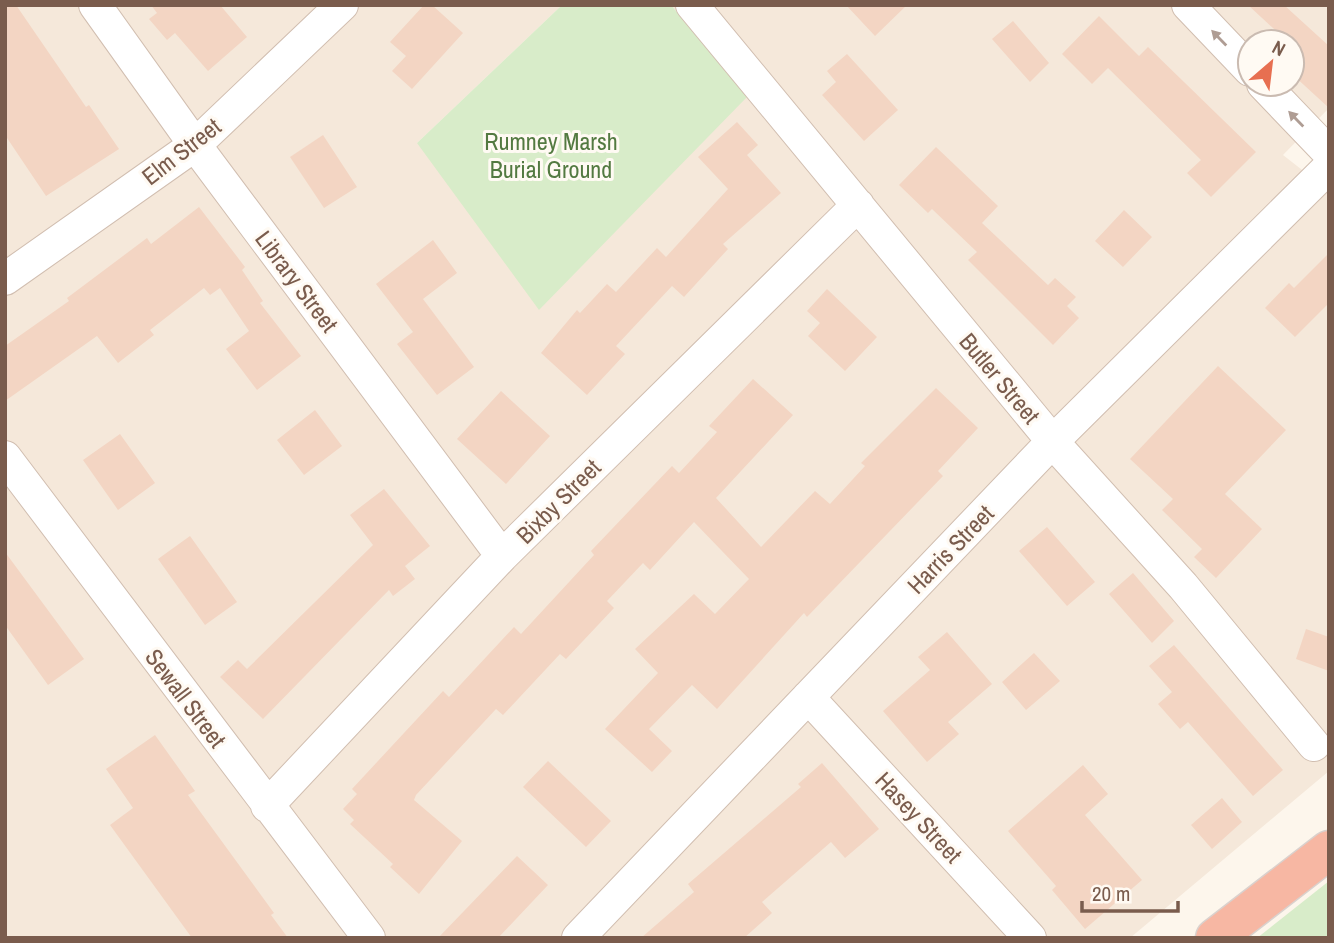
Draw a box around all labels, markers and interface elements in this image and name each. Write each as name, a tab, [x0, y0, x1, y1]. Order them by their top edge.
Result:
north arrow	[1236, 28, 1306, 98]
one-way arrow	[1211, 29, 1227, 47]
text: N	[1268, 34, 1290, 62]
street label: Elm Street	[135, 110, 227, 192]
one-way arrow	[1288, 111, 1304, 128]
park label: Rumney Marsh Burial Ground	[484, 125, 618, 185]
street label: Library Street	[248, 224, 346, 339]
street label: Butler Street	[953, 326, 1048, 431]
street label: Bixby Street	[509, 451, 608, 550]
street label: Harris Street	[900, 497, 1001, 600]
street label: Sewall Street	[138, 642, 234, 754]
street label: Hasey Street	[869, 764, 970, 870]
scale bar	[1082, 870, 1178, 914]
text: 20 m	[1092, 879, 1130, 908]

